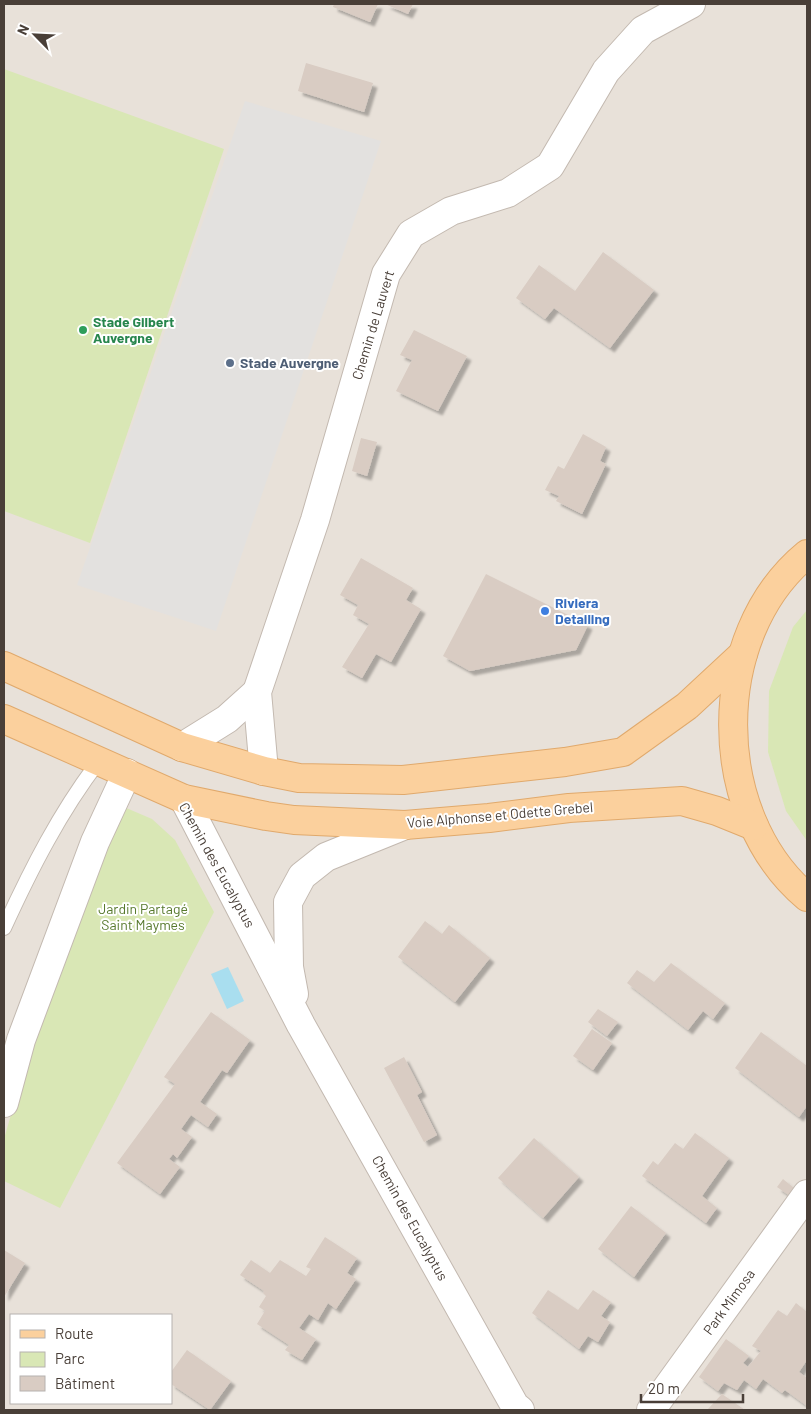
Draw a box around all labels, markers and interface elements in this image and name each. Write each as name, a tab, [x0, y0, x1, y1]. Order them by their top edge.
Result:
north arrow	[10, 10, 60, 60]
text: N	[13, 22, 32, 37]
street label: Chemin de Lauvert	[348, 268, 397, 382]
place label: Stade Gilbert Auvergne	[93, 313, 174, 346]
marker: Stade Gilbert Auvergne	[77, 324, 89, 336]
place label: Stade Auvergne	[240, 354, 339, 371]
marker: Stade Auvergne	[224, 357, 236, 369]
place label: Riviera Detailing	[555, 594, 610, 627]
marker: Riviera Detailing	[539, 605, 551, 617]
street label: Voie Alphonse et Odette Grebel	[406, 798, 594, 831]
street label: Chemin des Eucalyptus	[176, 799, 259, 931]
park label: Jardin Partagé Saint Maymes	[98, 900, 188, 933]
street label: Chemin des Eucalyptus	[369, 1152, 452, 1284]
street label: Park Mimosa	[699, 1266, 758, 1338]
legend	[10, 1314, 172, 1404]
text: Route	[55, 1324, 94, 1342]
text: Parc	[55, 1349, 85, 1367]
scale bar	[641, 1372, 744, 1404]
text: Bâtiment	[55, 1374, 115, 1392]
text: 20 m	[648, 1379, 680, 1397]

